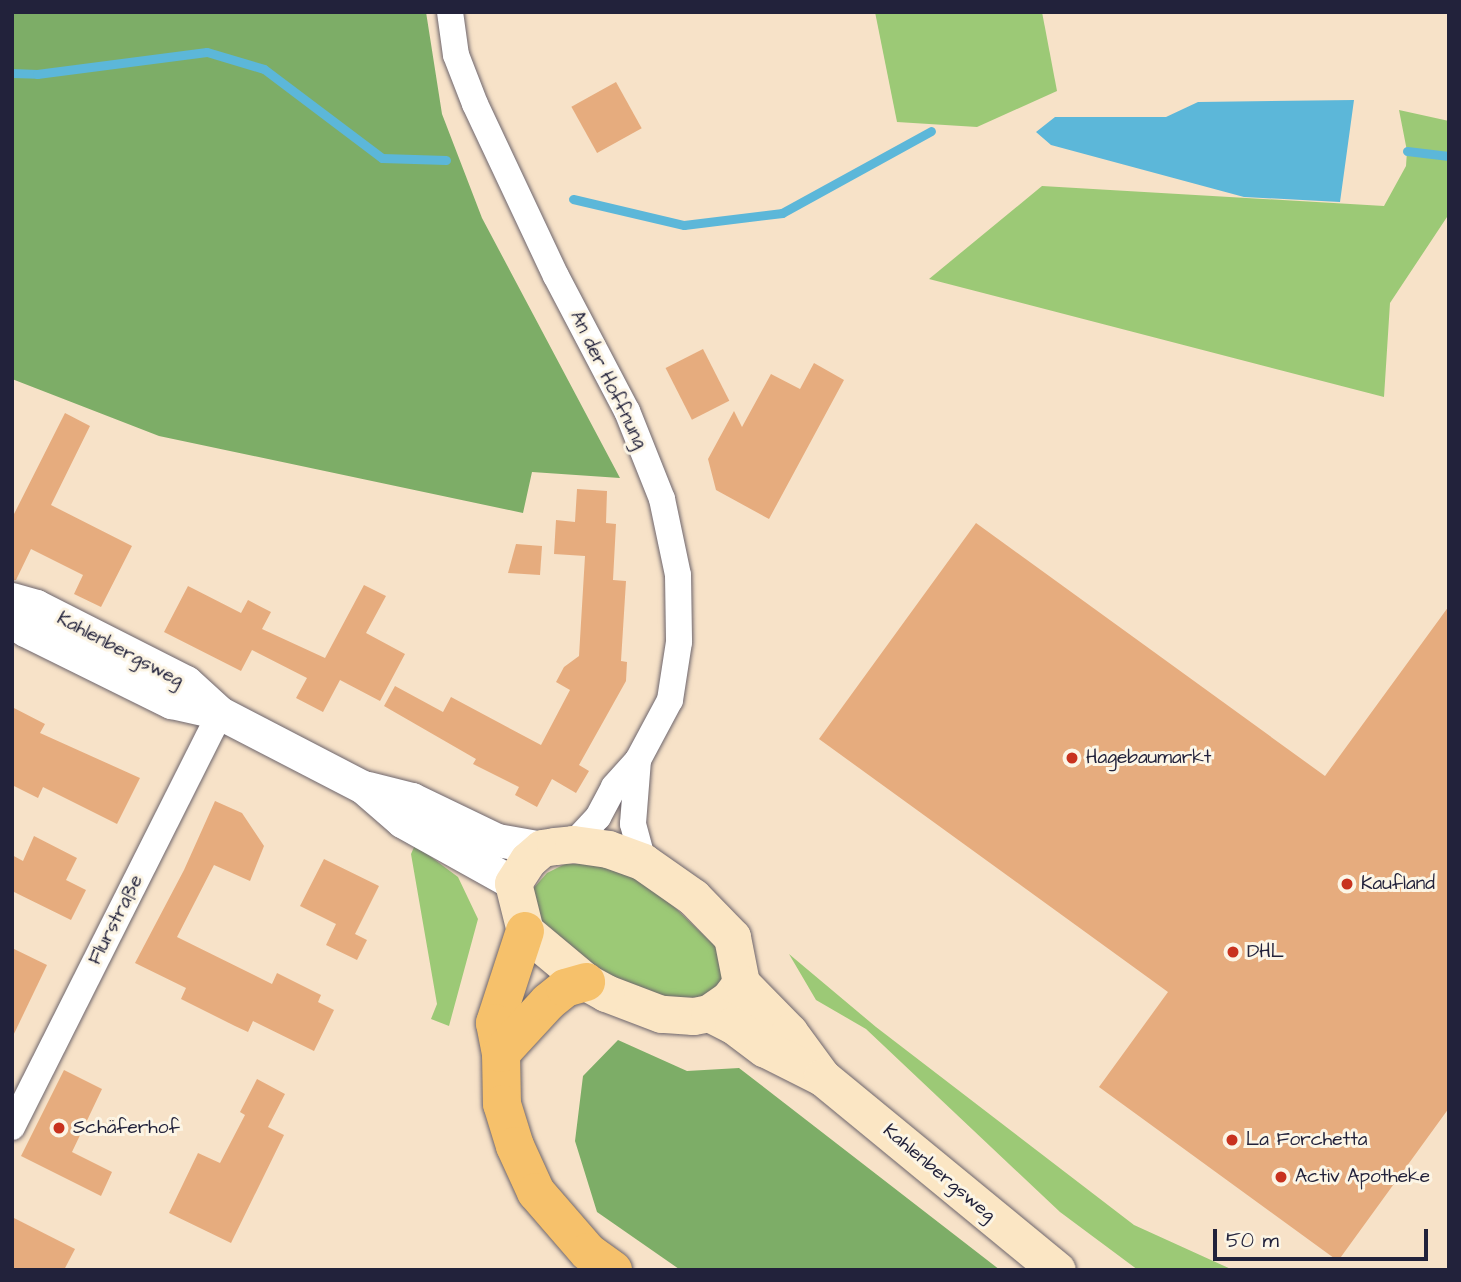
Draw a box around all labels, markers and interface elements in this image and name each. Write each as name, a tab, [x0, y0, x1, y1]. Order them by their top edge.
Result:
street label: An der Hoffnung	[565, 307, 651, 453]
street label: Kahlenbergsweg	[53, 607, 187, 693]
place label: Hagebaumarkt	[1086, 747, 1212, 769]
marker: Hagebaumarkt	[1064, 750, 1080, 766]
street label: Flurstraße	[84, 871, 148, 969]
place label: Kaufland	[1361, 873, 1435, 895]
marker: Kaufland	[1339, 876, 1355, 892]
place label: DHL	[1247, 941, 1284, 963]
marker: DHL	[1225, 944, 1241, 960]
place label: Schäferhof	[73, 1117, 180, 1139]
street label: Kahlenbergsweg	[878, 1119, 1000, 1227]
marker: Schäferhof	[51, 1120, 67, 1136]
place label: La Forchetta	[1246, 1129, 1367, 1151]
marker: La Forchetta	[1224, 1132, 1240, 1148]
place label: Activ Apotheke	[1295, 1166, 1430, 1188]
marker: Activ Apotheke	[1273, 1169, 1289, 1185]
scale bar	[1216, 1216, 1431, 1260]
text: 50 m	[1226, 1226, 1279, 1255]

